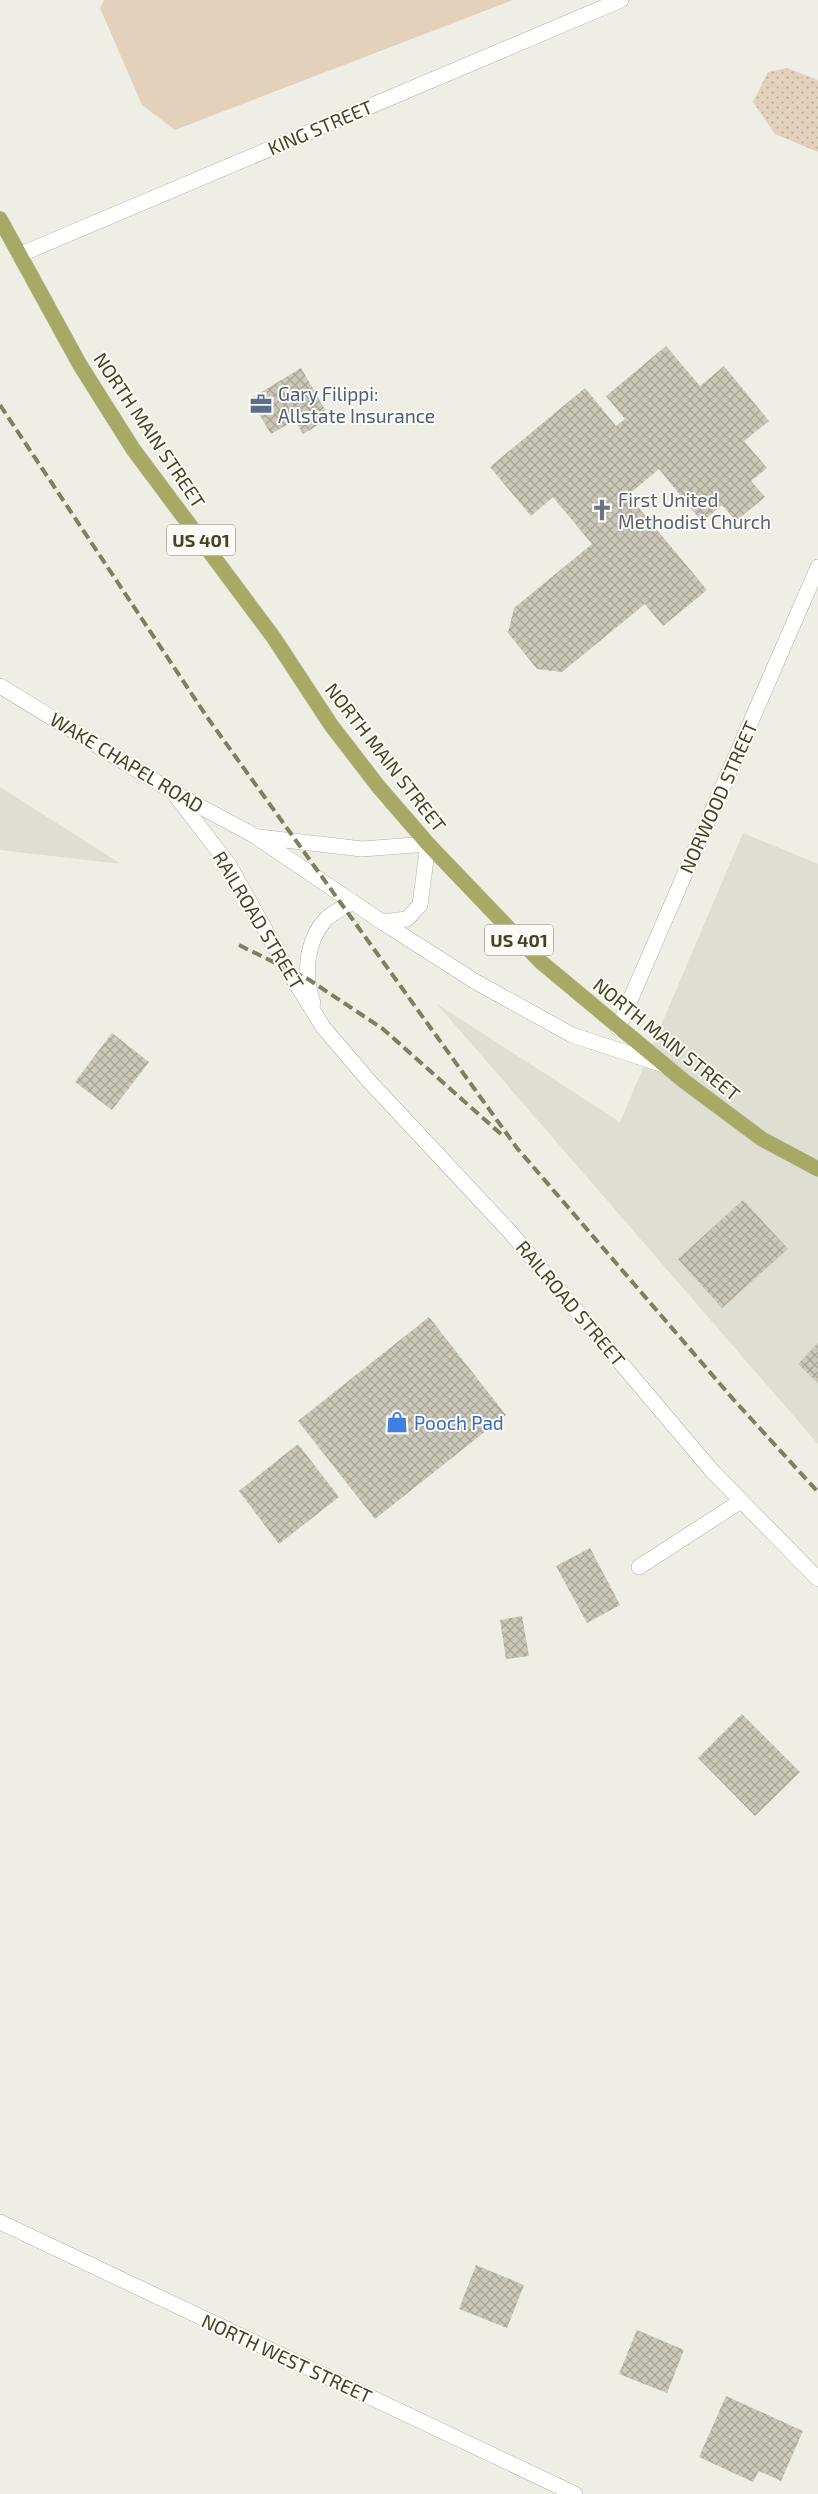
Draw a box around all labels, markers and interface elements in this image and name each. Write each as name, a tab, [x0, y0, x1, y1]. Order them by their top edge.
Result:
street label: KING STREET	[264, 95, 376, 159]
street label: NORTH MAIN STREET	[89, 348, 211, 512]
place label: Gary Filippi: Allstate Insurance	[278, 382, 435, 427]
office icon: Gary Filippi: Allstate Insurance	[248, 391, 274, 417]
place label: First United Methodist Church	[618, 488, 771, 533]
church icon: First United Methodist Church	[589, 497, 615, 523]
road number: US 401	[167, 524, 235, 556]
street label: NORTH MAIN STREET	[321, 678, 451, 836]
street label: WAKE CHAPEL ROAD	[46, 707, 208, 817]
street label: NORWOOD STREET	[674, 717, 762, 877]
street label: RAILROAD STREET	[209, 847, 309, 993]
road number: US 401	[485, 924, 553, 956]
street label: NORTH MAIN STREET	[589, 973, 745, 1105]
street label: RAILROAD STREET	[512, 1235, 630, 1371]
shop icon: Pooch Pad	[384, 1409, 410, 1435]
place label: Pooch Pad	[414, 1411, 504, 1434]
street label: NORTH WEST STREET	[198, 2308, 376, 2408]

